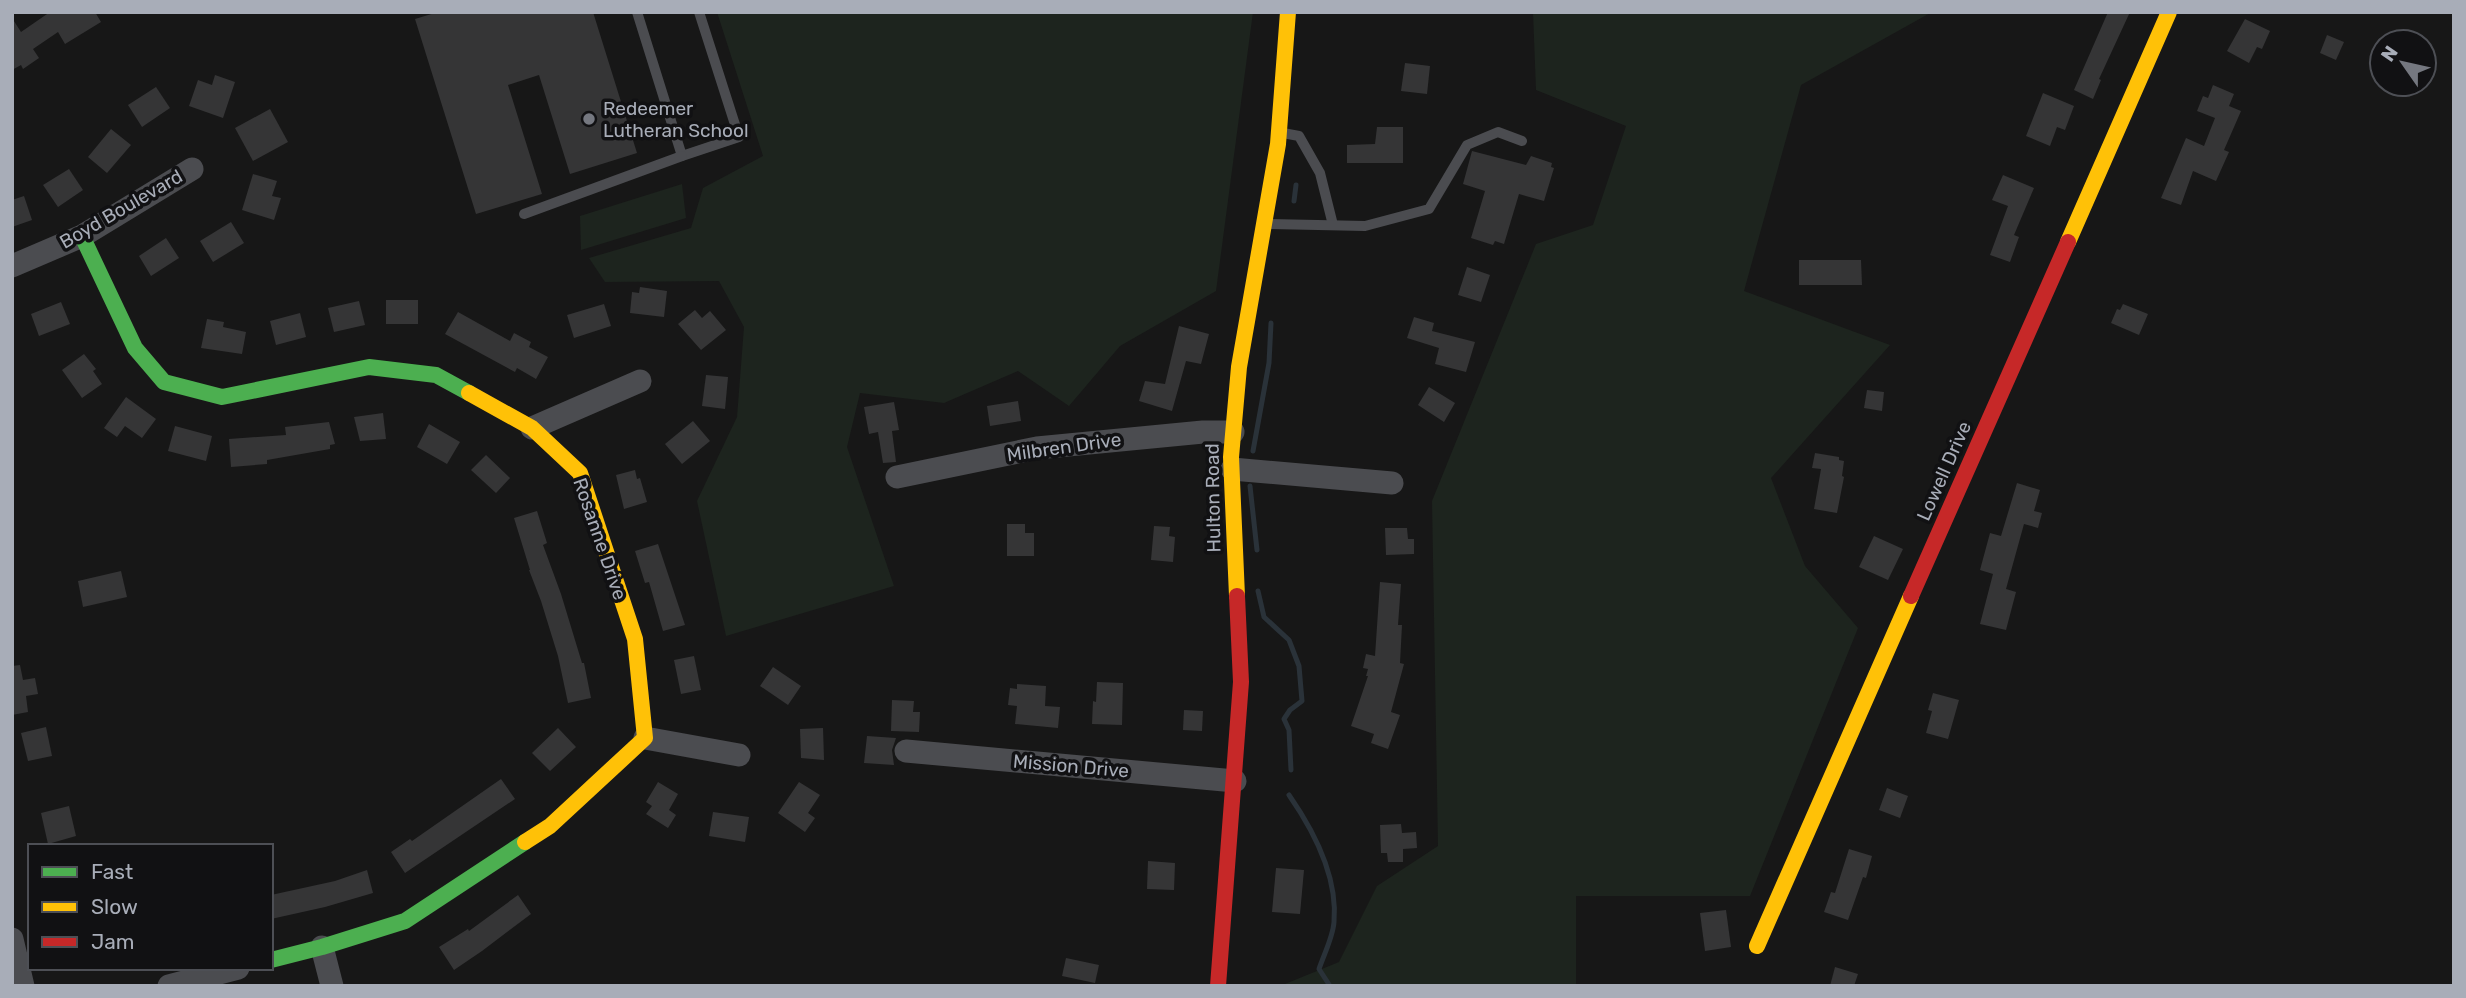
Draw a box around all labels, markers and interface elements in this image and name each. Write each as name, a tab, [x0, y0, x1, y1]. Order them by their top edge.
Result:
north arrow	[2368, 28, 2438, 98]
text: N	[2376, 42, 2403, 66]
place label: Redeemer Lutheran School	[603, 97, 749, 142]
marker: Redeemer Lutheran School	[581, 111, 597, 127]
street label: Boyd Boulevard	[55, 164, 187, 254]
street label: Lowell Drive	[1912, 418, 1976, 524]
street label: Milbren Drive	[1005, 428, 1123, 466]
street label: Hulton Road	[1201, 443, 1225, 553]
street label: Rosanne Drive	[568, 475, 632, 603]
street label: Mission Drive	[1012, 749, 1130, 783]
legend	[28, 844, 273, 970]
text: Fast	[91, 859, 133, 884]
text: Slow	[91, 894, 138, 919]
text: Jam	[91, 929, 135, 954]

